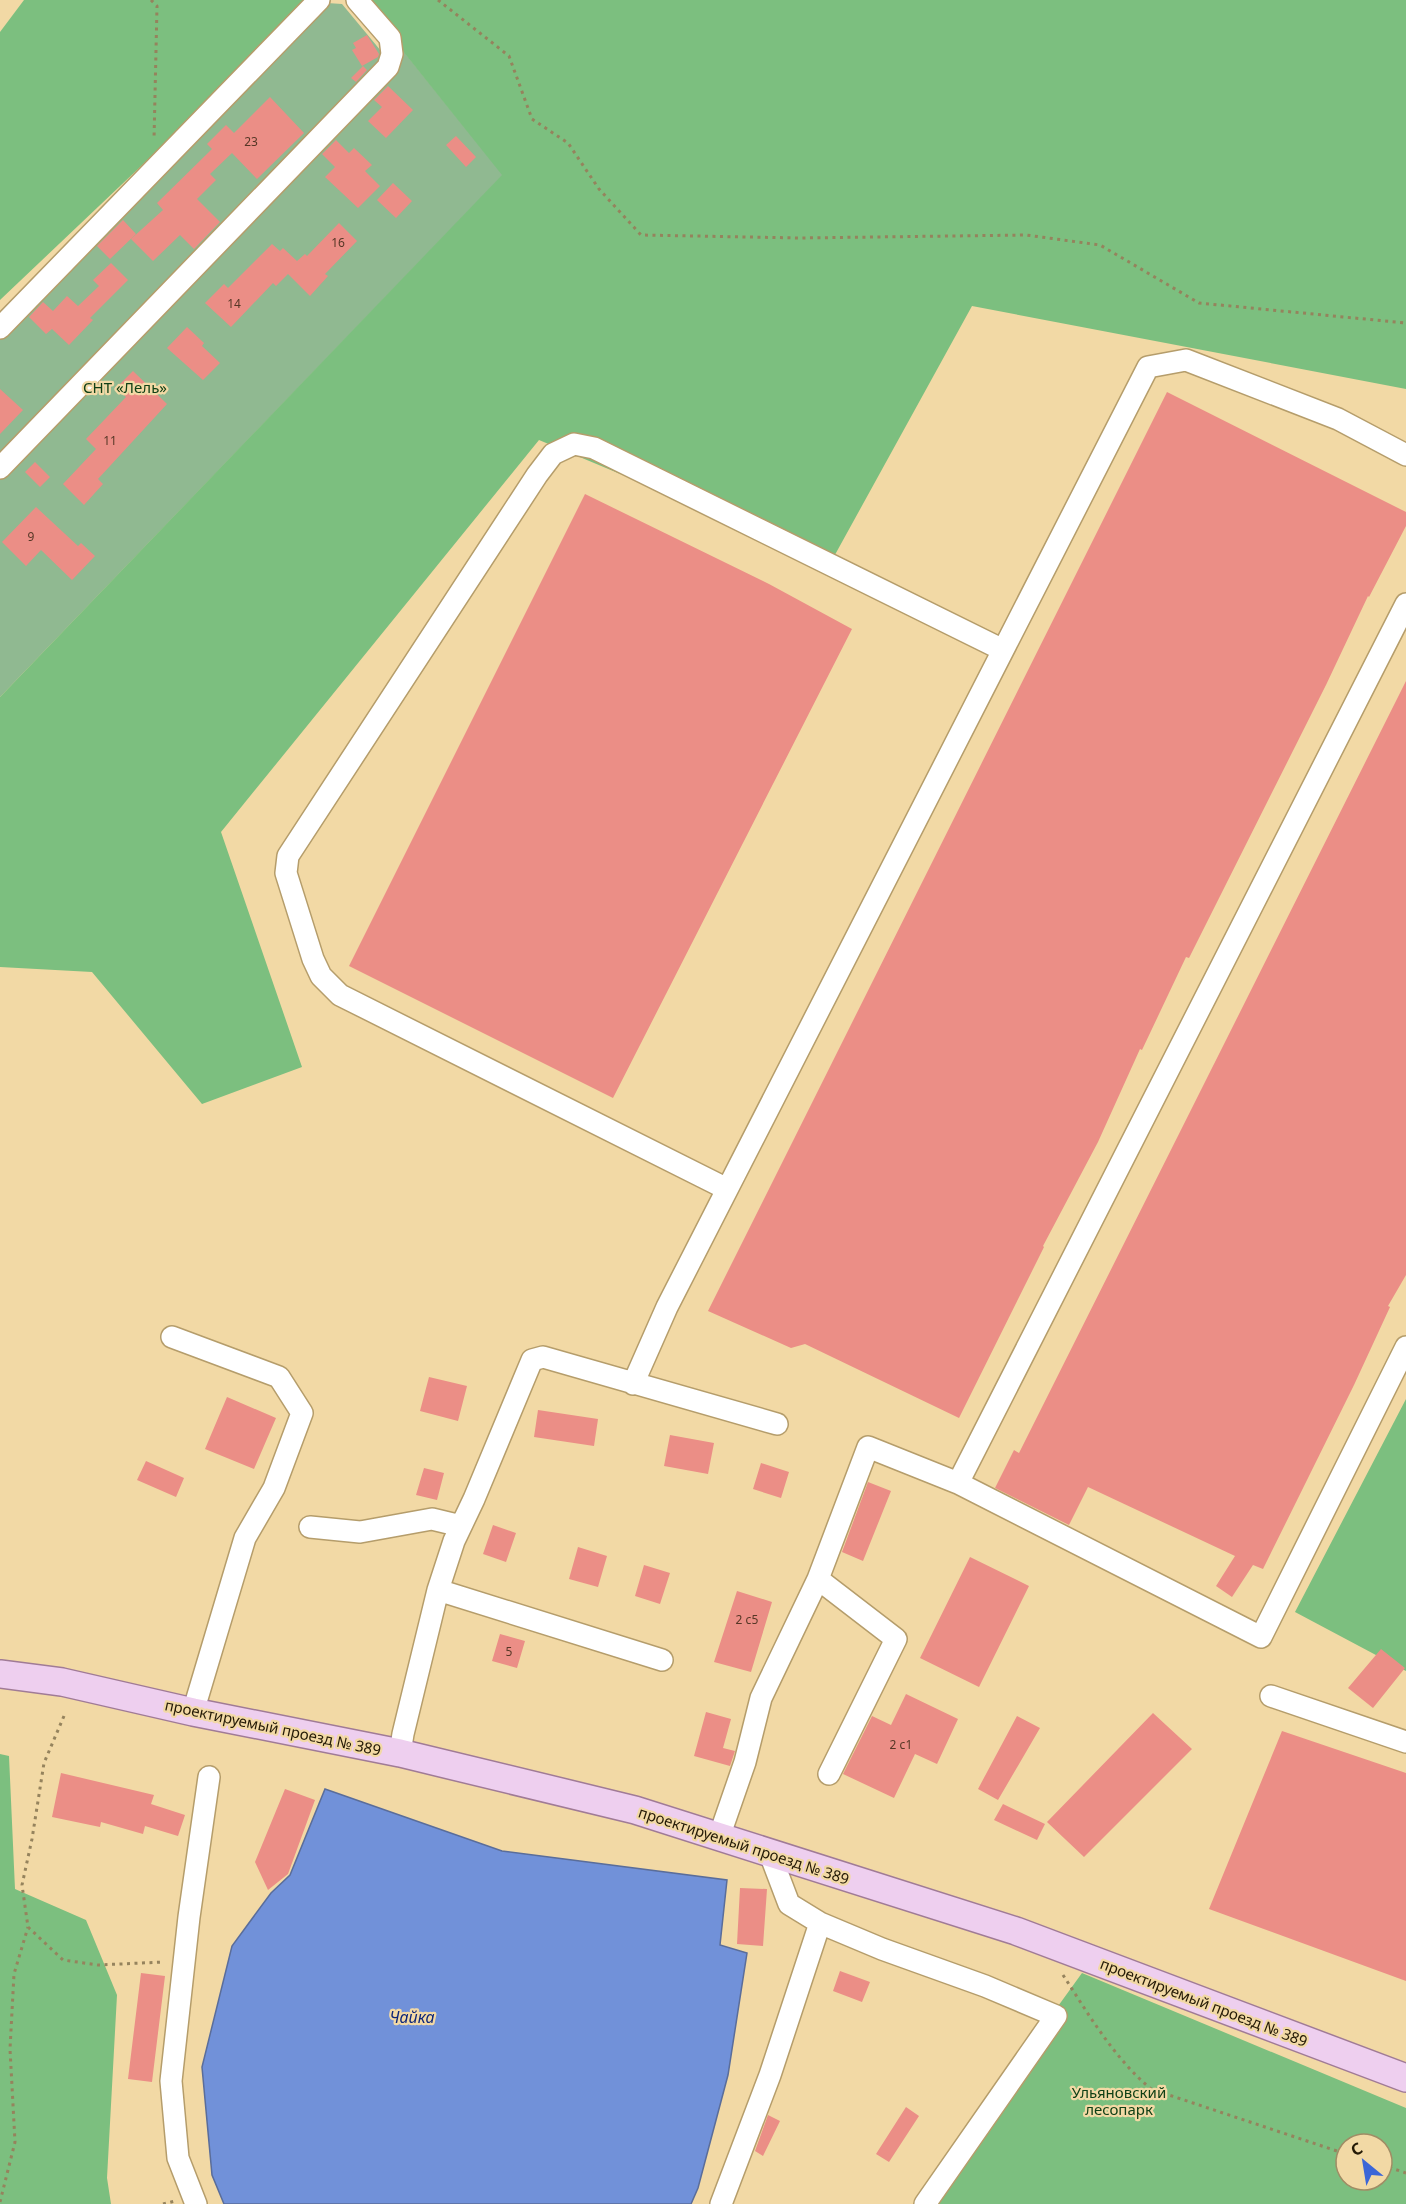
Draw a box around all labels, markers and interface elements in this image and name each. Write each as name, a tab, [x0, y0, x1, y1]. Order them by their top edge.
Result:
house number: 23	[244, 133, 258, 150]
house number: 16	[331, 234, 345, 251]
house number: 14	[227, 295, 241, 312]
park label: СНТ «Лель»	[83, 377, 167, 397]
house number: 11	[103, 432, 117, 449]
house number: 9	[28, 528, 35, 545]
house number: 2 с5	[736, 1611, 759, 1628]
house number: 5	[506, 1643, 513, 1660]
street label: проектируемый проезд № 389	[163, 1694, 383, 1760]
house number: 2 с1	[890, 1736, 912, 1753]
street label: проектируемый проезд № 389	[636, 1801, 852, 1889]
street label: проектируемый проезд № 389	[1097, 1953, 1311, 2051]
water label: Чайка	[390, 2006, 434, 2028]
park label: Ульяновский лесопарк	[1072, 2082, 1166, 2119]
north arrow	[1334, 2132, 1394, 2192]
text: С	[1347, 2137, 1366, 2161]

